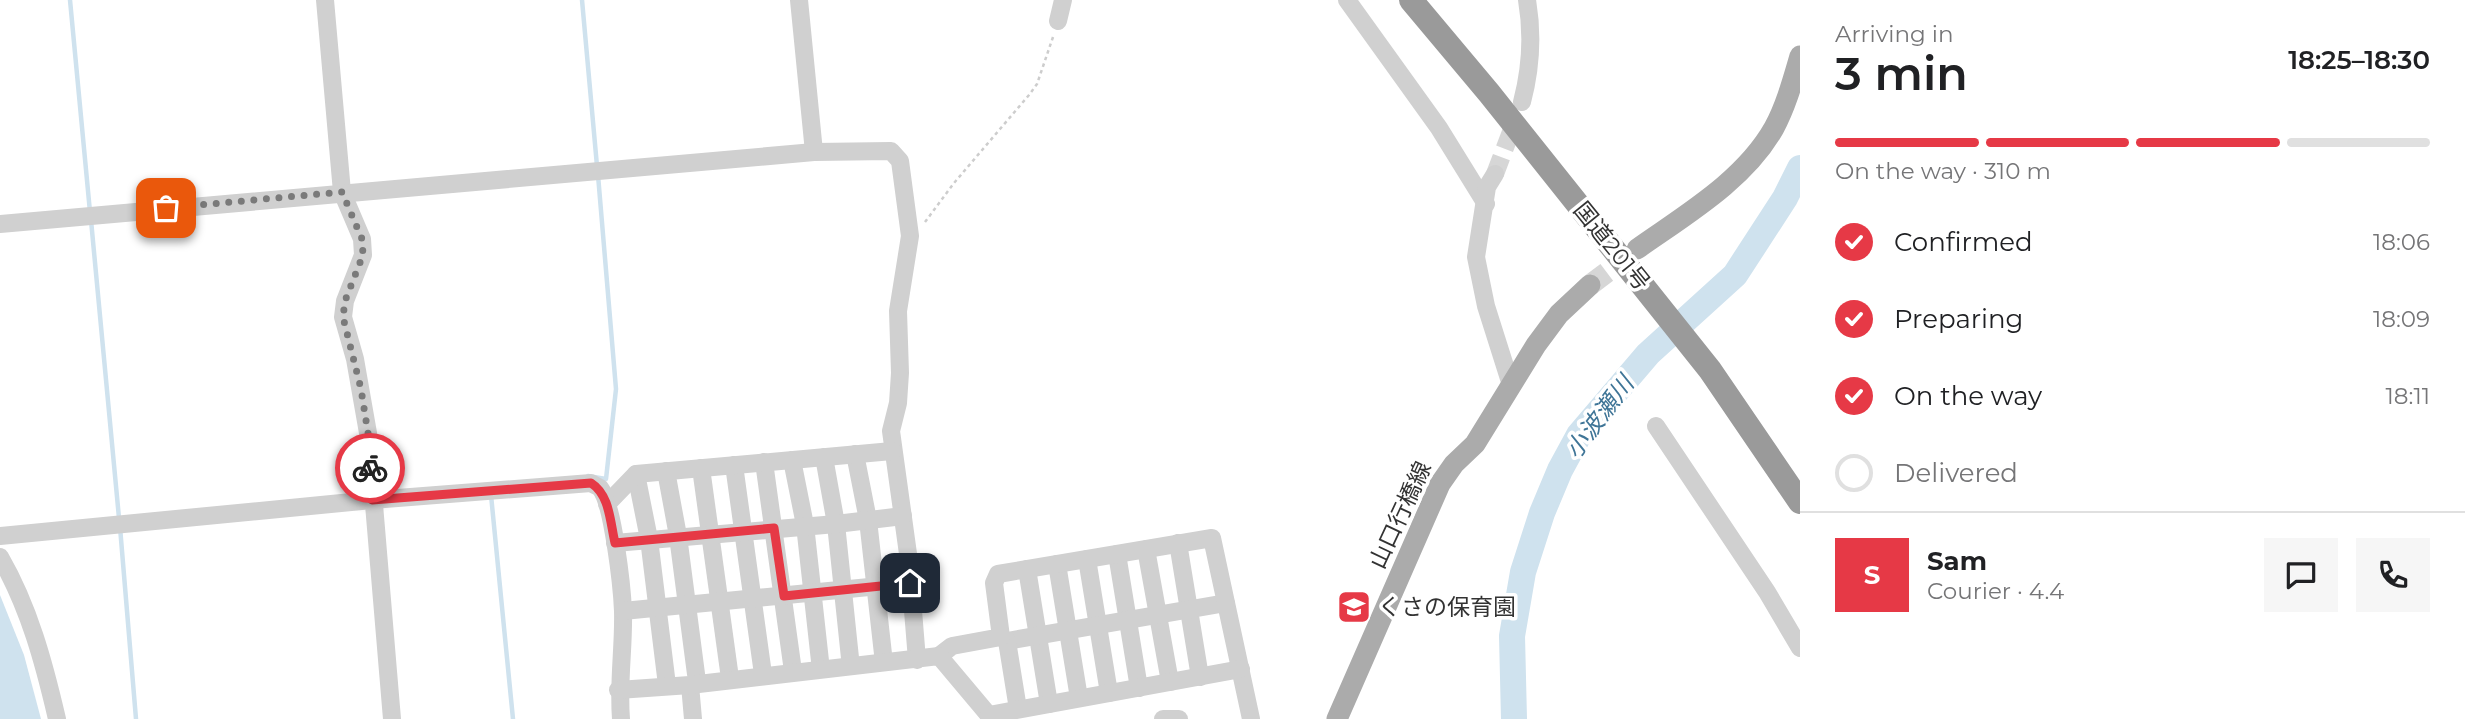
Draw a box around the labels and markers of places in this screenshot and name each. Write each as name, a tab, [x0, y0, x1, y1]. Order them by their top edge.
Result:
pin	[136, 178, 196, 238]
pin	[880, 553, 940, 613]
school or university icon: くさの保育園	[1335, 588, 1373, 626]
place label: くさの保育園	[1378, 593, 1516, 621]

